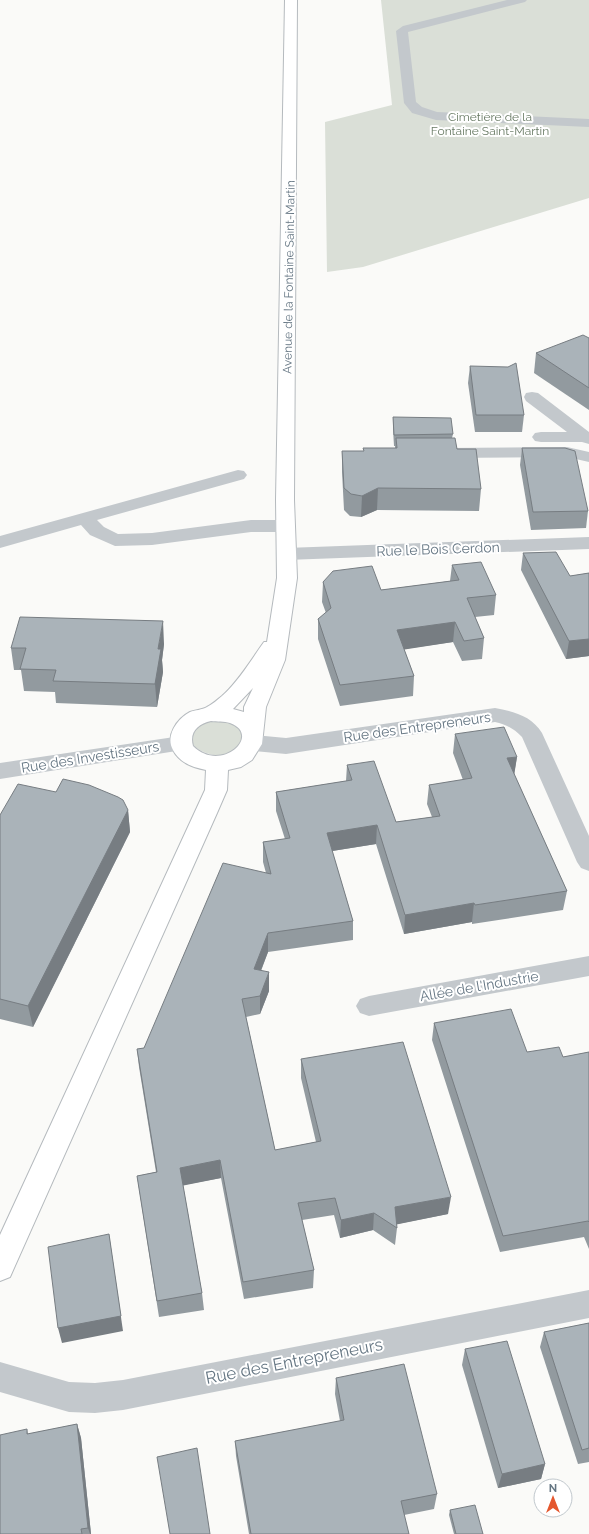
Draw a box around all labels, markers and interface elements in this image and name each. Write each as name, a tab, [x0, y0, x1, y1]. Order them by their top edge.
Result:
park label: Cimetière de la Fontaine Saint-Martin	[431, 110, 549, 138]
street label: Avenue de la Fontaine Saint-Martin	[280, 180, 298, 374]
street label: Rue le Bois Cerdon	[376, 539, 500, 559]
street label: Rue des Entrepreneurs	[342, 709, 492, 745]
street label: Rue des Investisseurs	[20, 738, 160, 776]
street label: Allée de l'Industrie	[418, 968, 540, 1004]
street label: Rue des Entrepreneurs	[204, 1334, 384, 1388]
north arrow	[533, 1478, 573, 1518]
text: N	[549, 1482, 557, 1495]

